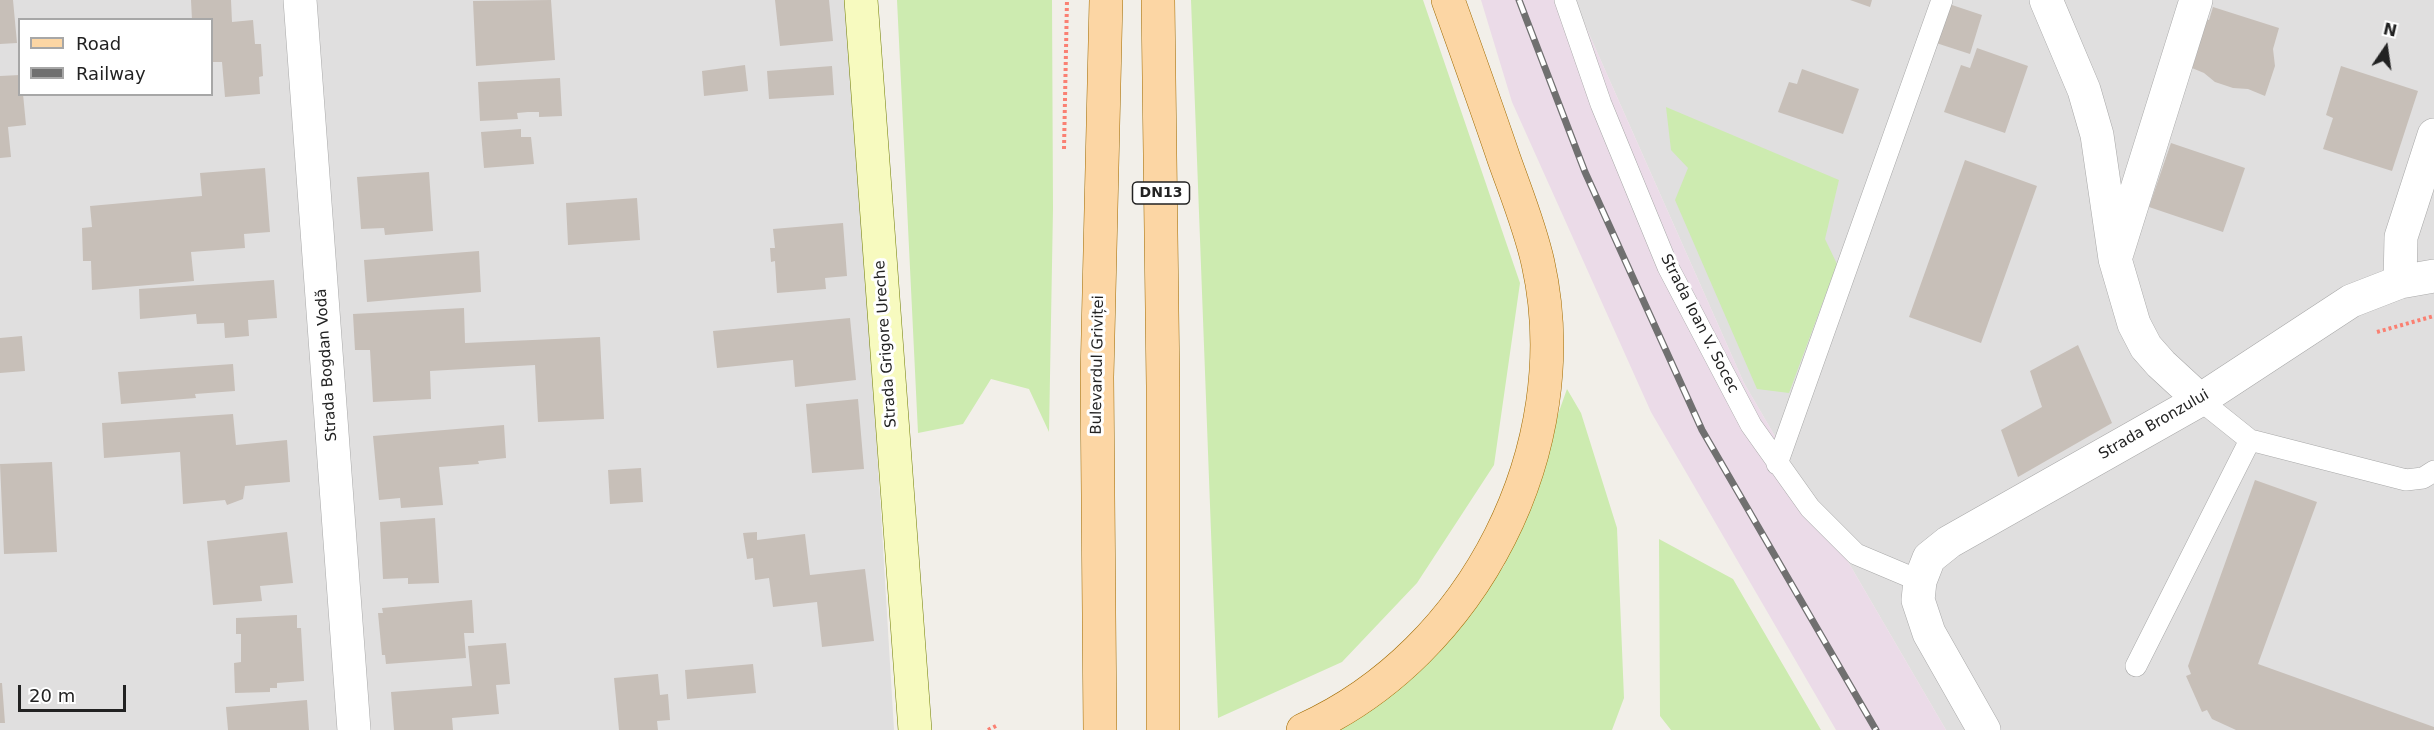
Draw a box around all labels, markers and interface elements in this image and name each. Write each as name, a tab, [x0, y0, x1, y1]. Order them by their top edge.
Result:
legend	[18, 18, 213, 96]
north arrow	[2356, 18, 2416, 78]
text: N	[2381, 19, 2399, 41]
text: Road	[76, 33, 121, 54]
text: Railway	[76, 63, 146, 84]
road number: DN13	[1132, 182, 1190, 204]
street label: Strada Ioan V. Socec	[1656, 251, 1742, 397]
street label: Strada Grigore Ureche	[871, 260, 901, 428]
street label: Strada Bogdan Vodă	[313, 288, 341, 442]
street label: Bulevardul Griviței	[1088, 295, 1108, 435]
street label: Strada Bronzului	[2096, 386, 2212, 464]
scale bar	[21, 673, 129, 711]
text: 20 m	[29, 685, 75, 706]

